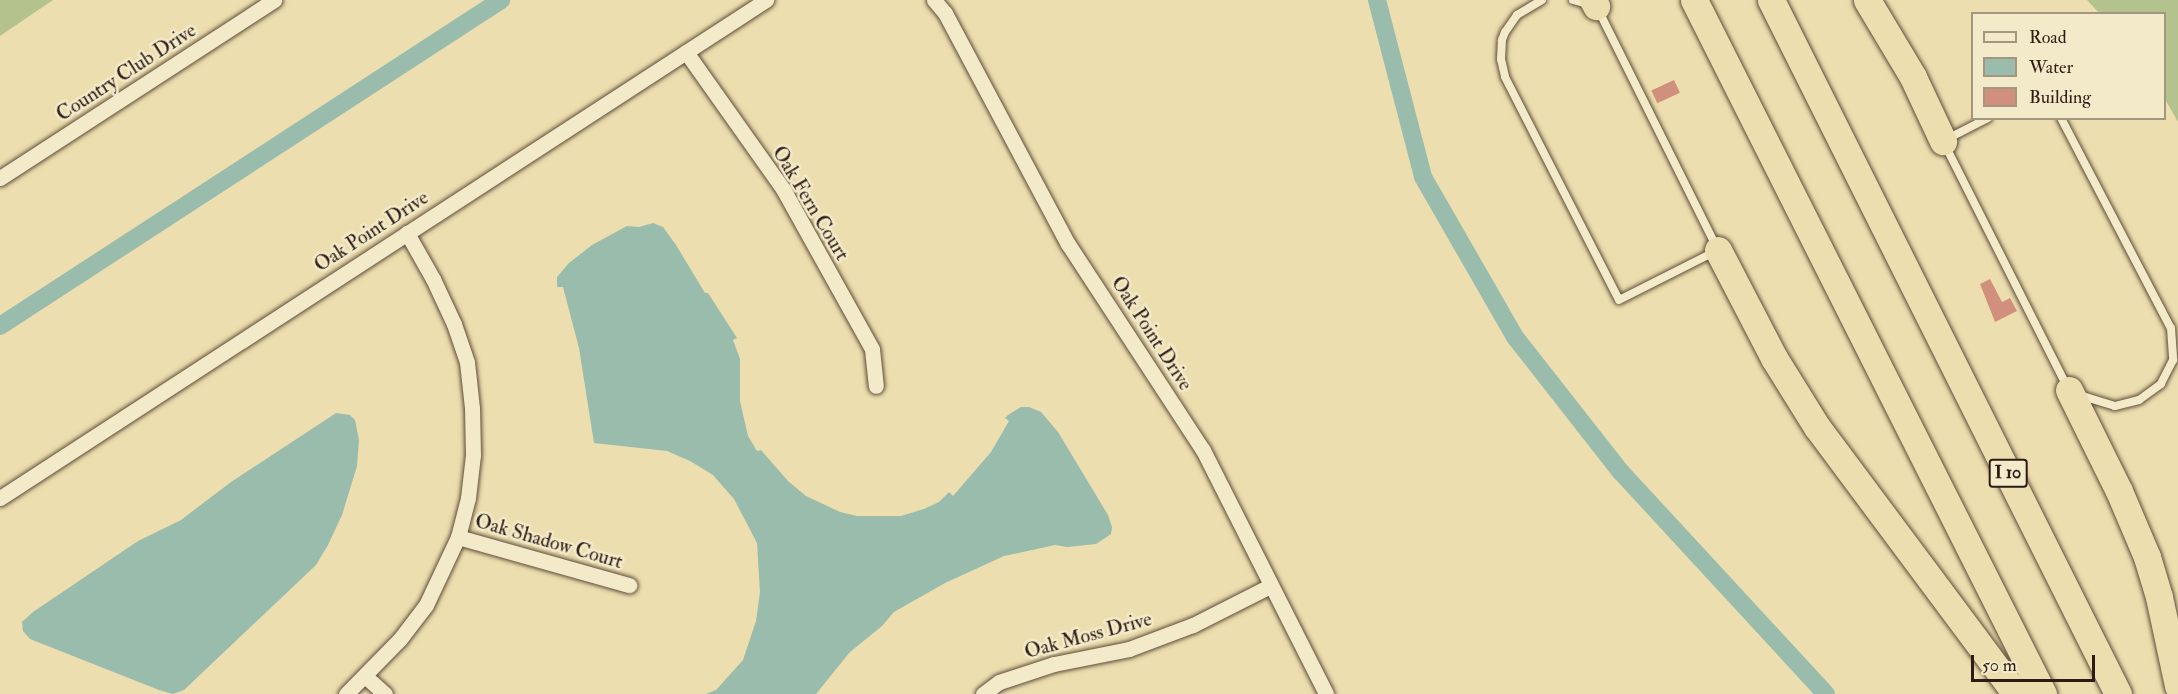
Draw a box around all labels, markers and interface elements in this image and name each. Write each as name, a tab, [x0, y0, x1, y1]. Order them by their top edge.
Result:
legend	[1971, 12, 2166, 120]
street label: Country Club Drive	[52, 18, 200, 126]
text: Road	[2029, 26, 2067, 49]
text: Water	[2029, 56, 2073, 79]
text: Building	[2029, 86, 2091, 109]
street label: Oak Fern Court	[767, 141, 855, 265]
street label: Oak Point Drive	[310, 185, 432, 277]
street label: Oak Point Drive	[1106, 272, 1198, 394]
road number: I 10	[1988, 458, 2028, 488]
street label: Oak Shadow Court	[472, 508, 626, 574]
street label: Oak Moss Drive	[1022, 607, 1154, 663]
scale bar	[1974, 643, 2098, 681]
text: 50 m	[1982, 654, 2017, 677]

